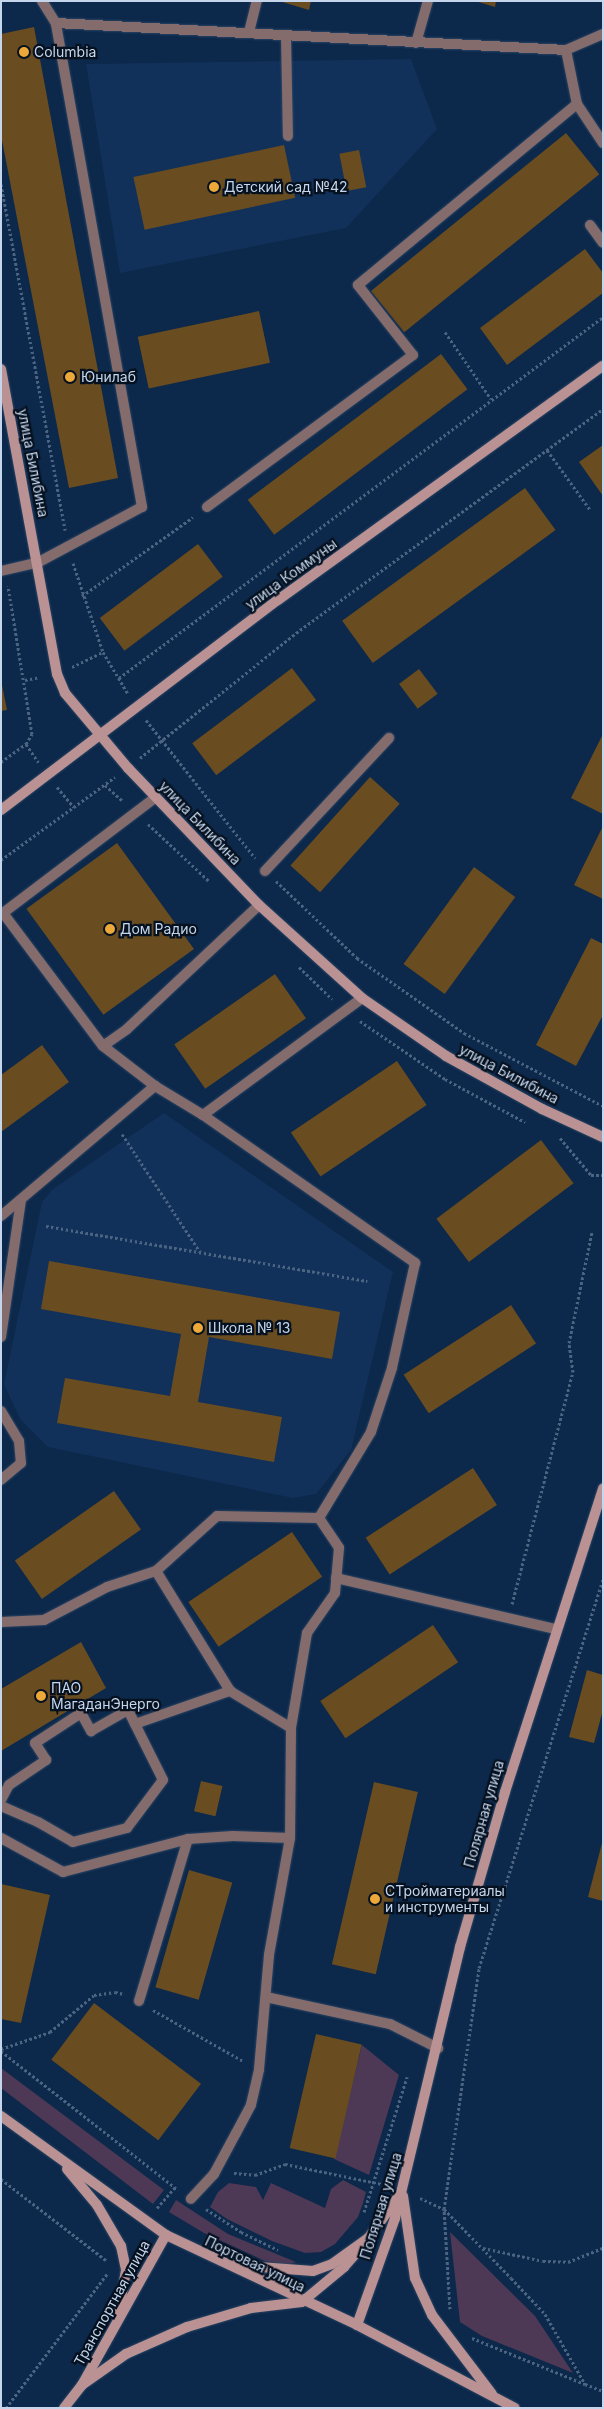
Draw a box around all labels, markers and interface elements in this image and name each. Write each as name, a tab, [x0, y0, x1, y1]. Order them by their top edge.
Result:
place label: Columbia	[34, 44, 96, 60]
marker: Columbia	[18, 46, 30, 58]
place label: Детский сад №42	[224, 179, 348, 195]
marker: Детский сад №42	[208, 181, 220, 193]
place label: Юнилаб	[81, 369, 136, 385]
marker: Юнилаб	[63, 370, 77, 384]
street label: улица Билибина	[14, 407, 52, 519]
street label: улица Коммуны	[242, 535, 340, 613]
street label: улица Билибина	[156, 778, 244, 868]
place label: Дом Радио	[120, 921, 197, 937]
marker: Дом Радио	[104, 923, 116, 935]
street label: улица Билибина	[456, 1041, 562, 1107]
place label: Школа № 13	[208, 1320, 290, 1336]
marker: Школа № 13	[192, 1322, 204, 1334]
place label: ПАО МагаданЭнерго	[51, 1680, 160, 1712]
marker: ПАО МагаданЭнерго	[35, 1690, 47, 1702]
street label: Полярная улица	[461, 1758, 507, 1870]
place label: СТройматериалы и инструменты	[385, 1883, 505, 1915]
marker: СТройматериалы и инструменты	[369, 1893, 381, 1905]
street label: Полярная улица	[357, 2151, 405, 2261]
street label: Портовая улица	[202, 2232, 308, 2296]
street label: Транспортная улица	[71, 2237, 153, 2369]

